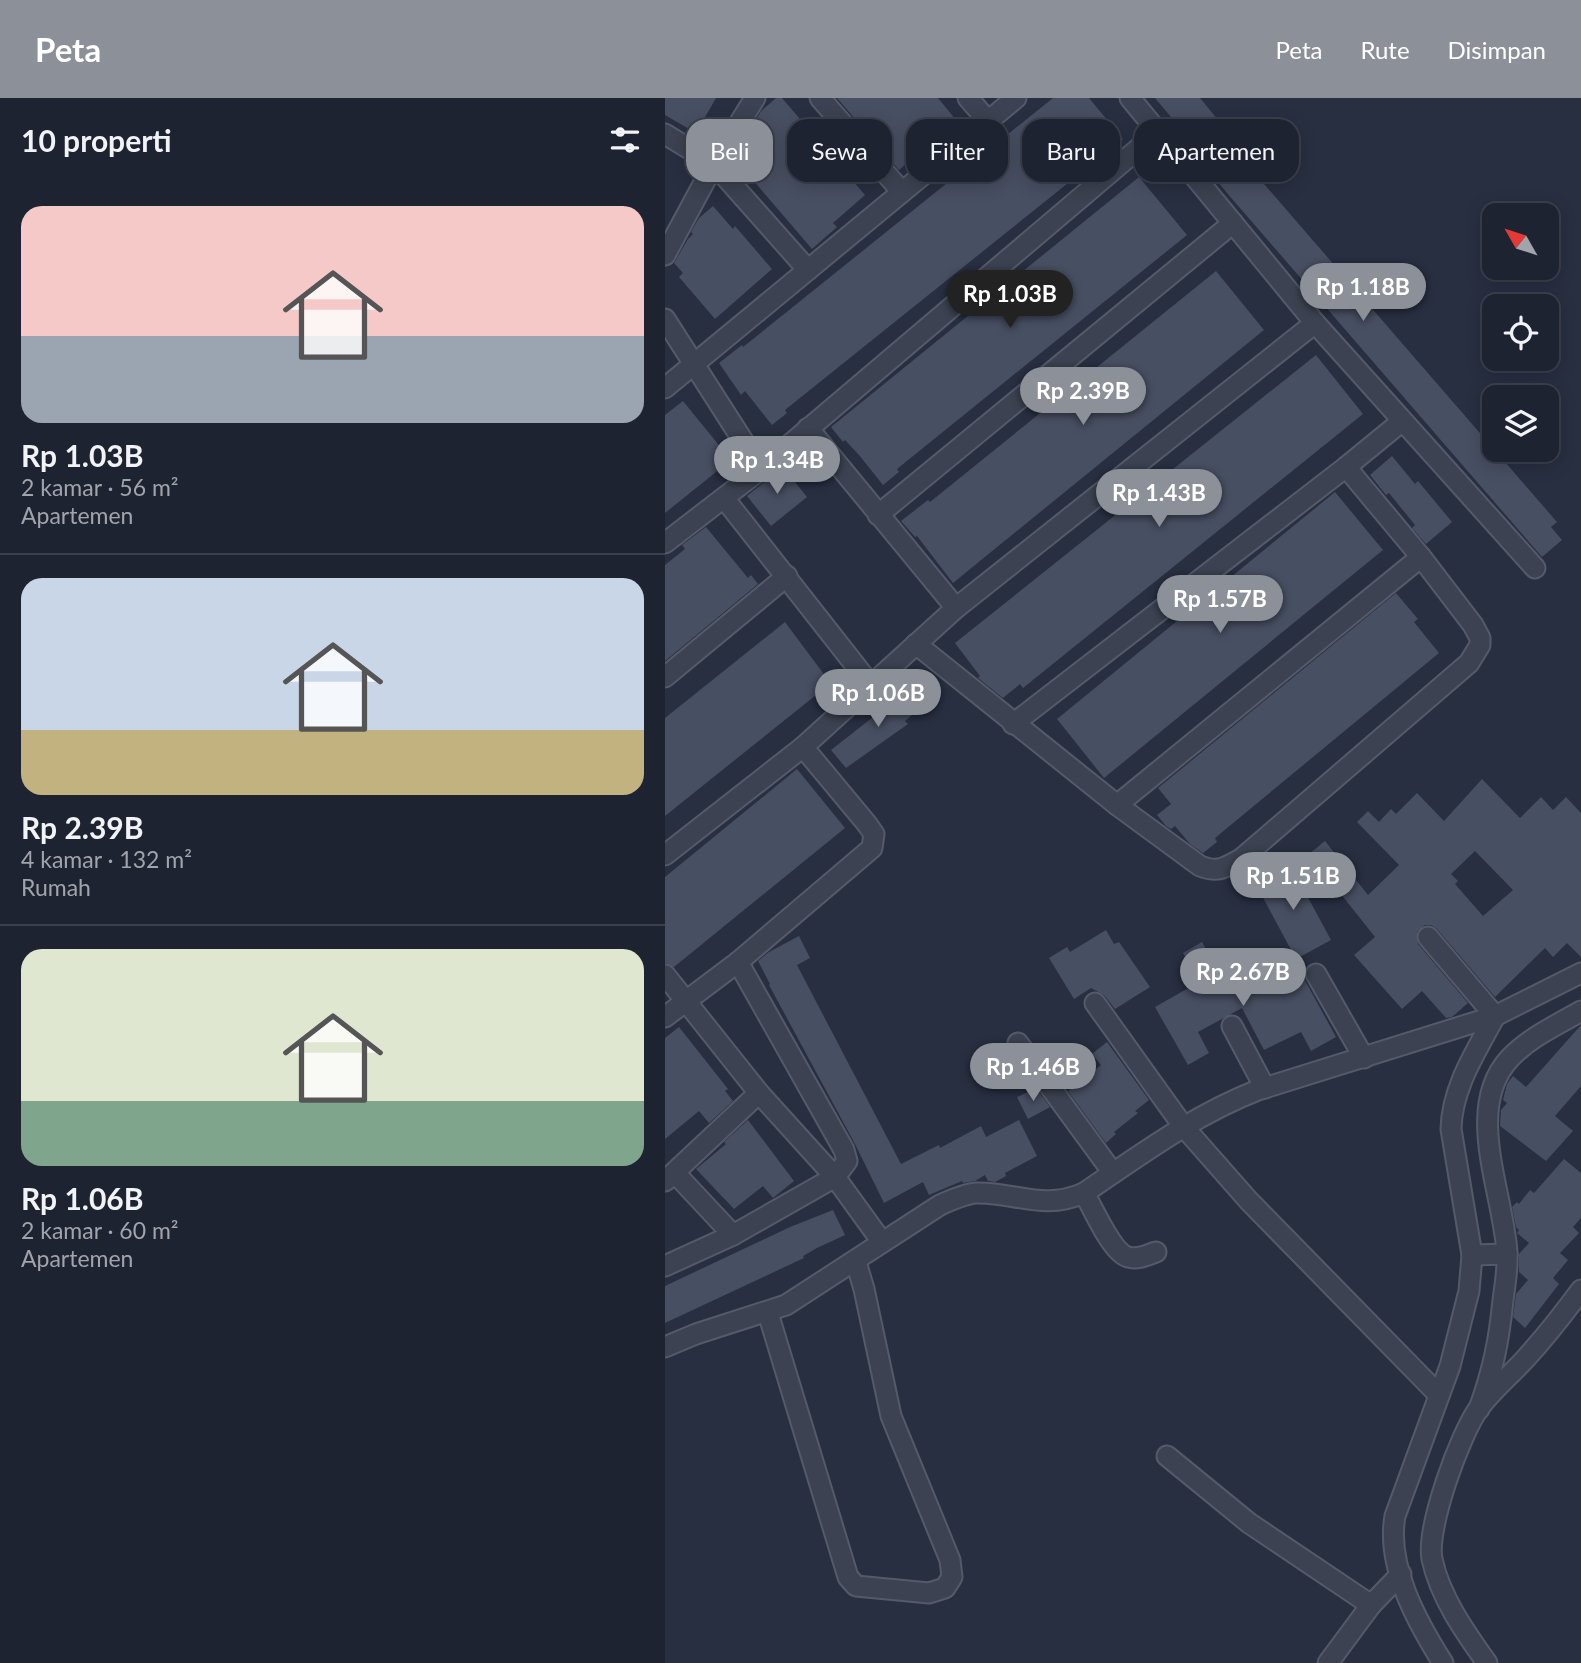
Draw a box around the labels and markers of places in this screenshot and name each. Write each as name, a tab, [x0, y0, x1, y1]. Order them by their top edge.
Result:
pin: Rp 1.18B	[1291, 264, 1435, 323]
pin: Rp 1.03B	[938, 271, 1082, 330]
pin: Rp 2.39B	[1011, 368, 1155, 427]
pin: Rp 1.34B	[705, 436, 849, 496]
pin: Rp 1.43B	[1087, 470, 1231, 529]
pin: Rp 1.57B	[1148, 575, 1292, 635]
pin: Rp 1.06B	[806, 670, 950, 729]
pin: Rp 1.51B	[1221, 852, 1365, 912]
pin: Rp 2.67B	[1171, 948, 1315, 1008]
pin: Rp 1.46B	[961, 1044, 1105, 1103]

